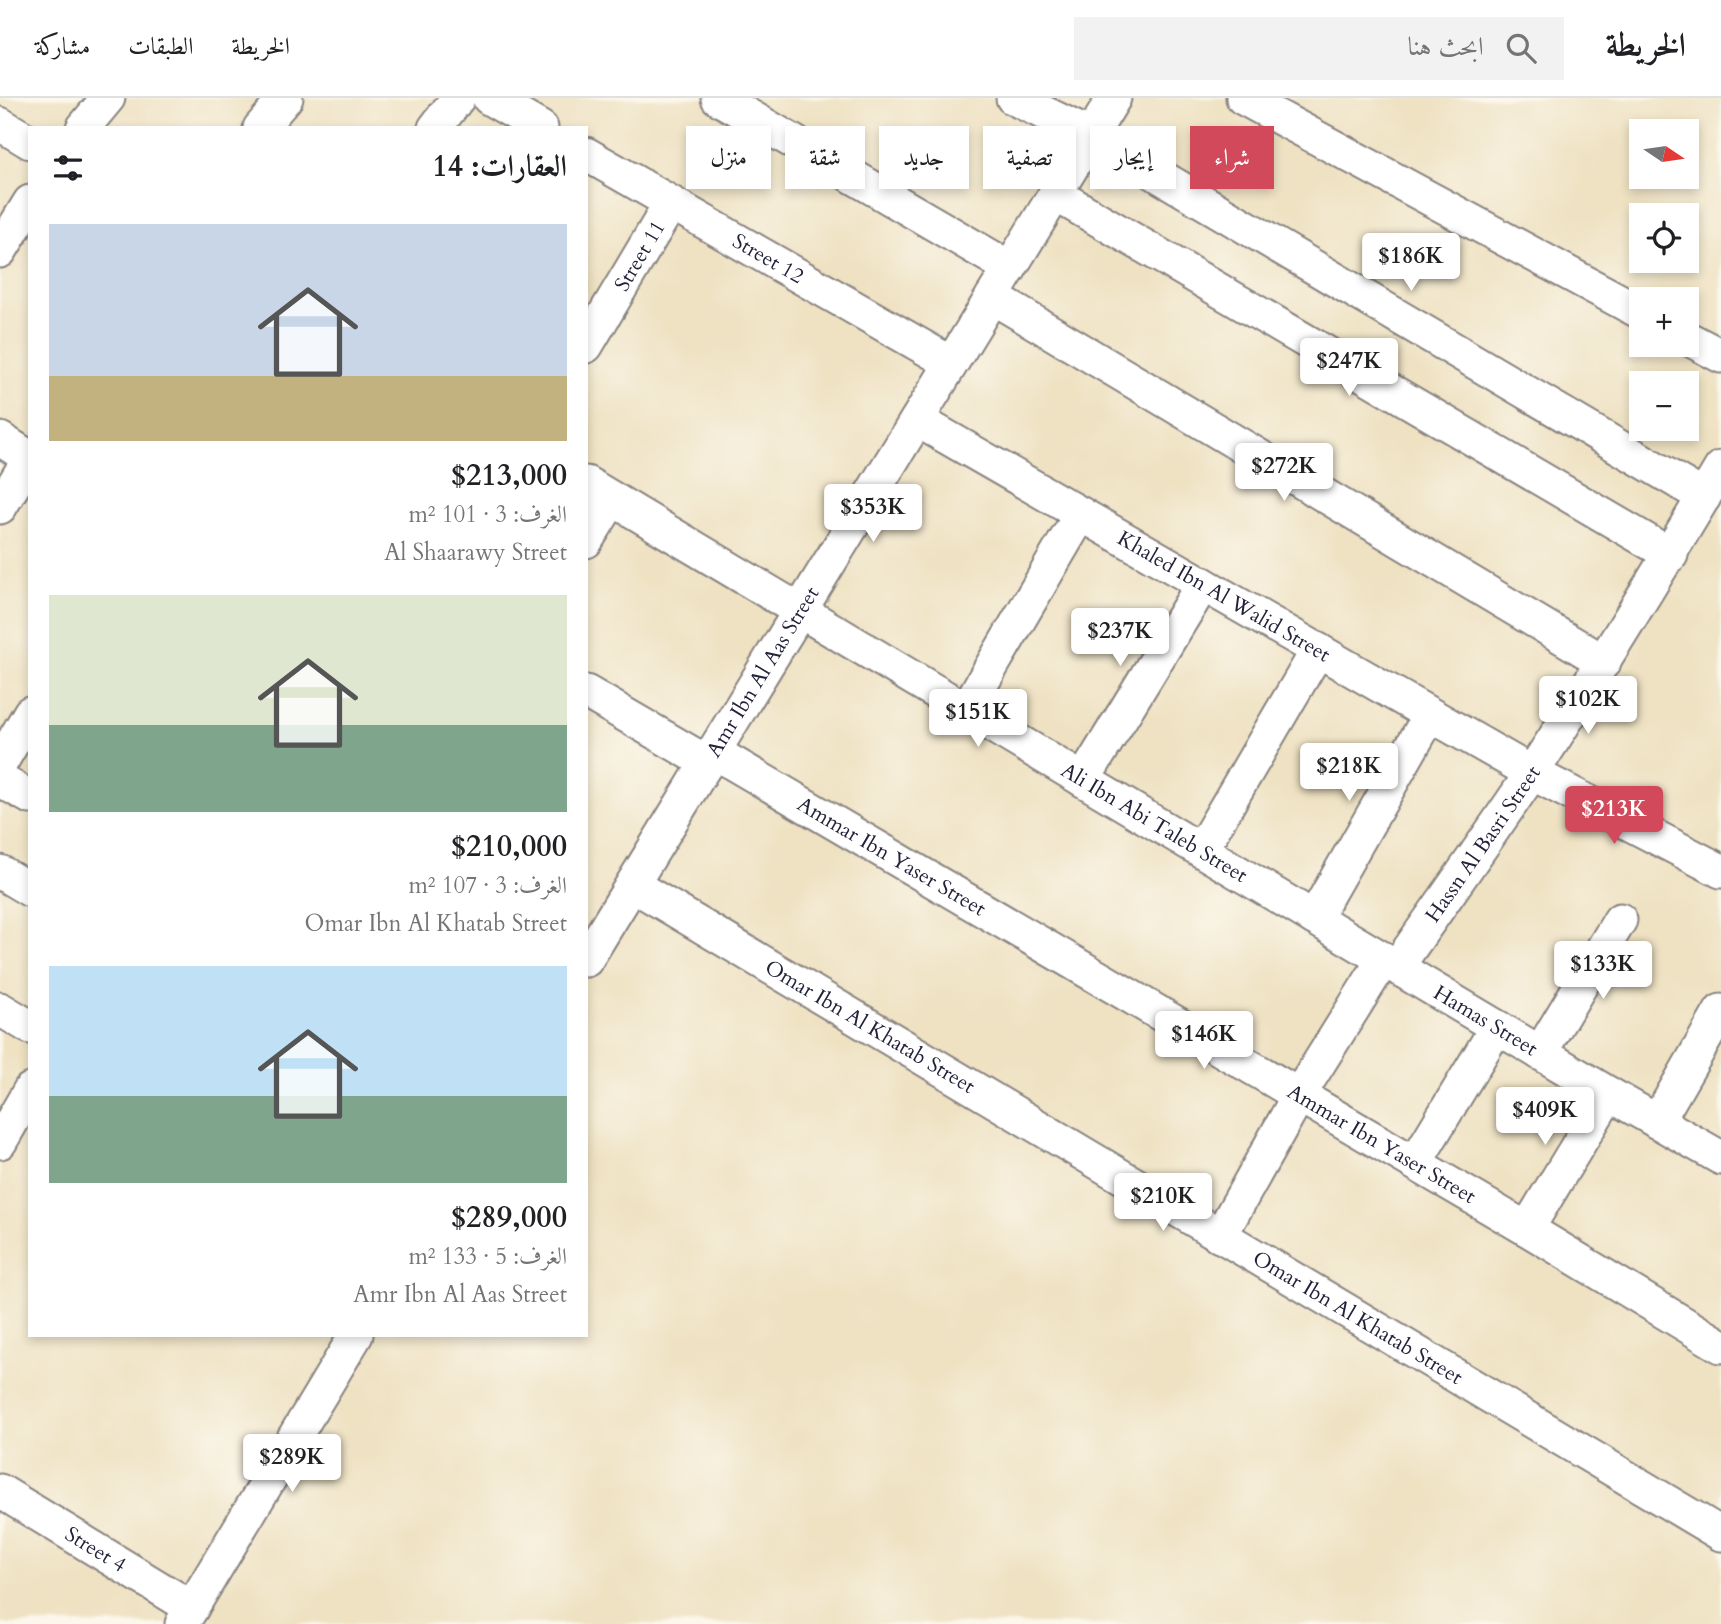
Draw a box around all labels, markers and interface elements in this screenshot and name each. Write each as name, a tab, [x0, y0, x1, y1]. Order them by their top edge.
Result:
search box	[1074, 17, 1564, 80]
text: الخريطة	[1606, 23, 1686, 68]
text: ابحث هنا	[1407, 29, 1484, 64]
icon: search	[1502, 29, 1540, 67]
text: مشاركة	[35, 30, 90, 63]
text: الطبقات	[128, 30, 194, 63]
text: الخريطة	[232, 30, 290, 63]
north arrow	[1629, 119, 1699, 189]
map controls	[1629, 119, 1699, 441]
chip: منزل	[686, 126, 771, 189]
chip: شقة	[785, 126, 865, 189]
chip: جديد	[879, 126, 969, 189]
chip: تصفية	[983, 126, 1076, 189]
chip: إيجار	[1090, 126, 1176, 189]
chip: شراء	[1190, 126, 1274, 189]
text: العقارات: 14	[432, 146, 567, 187]
icon: filters	[49, 149, 87, 187]
button: locate	[1629, 203, 1699, 273]
street label: Street 11	[607, 215, 672, 297]
street label: Street 12	[727, 226, 809, 290]
pin: $186K	[1362, 234, 1460, 293]
text: $186K	[1378, 240, 1444, 271]
icon: home	[245, 269, 371, 395]
button: +	[1629, 287, 1699, 357]
pin: $247K	[1300, 338, 1398, 398]
text: $247K	[1316, 345, 1382, 376]
button: −	[1629, 371, 1699, 441]
pin: $272K	[1235, 444, 1333, 503]
text: $272K	[1251, 450, 1317, 481]
text: $213,000	[451, 455, 567, 496]
pin: $353K	[824, 484, 922, 544]
text: $353K	[840, 491, 906, 522]
text: الغرف: 3 · 101 m²	[408, 499, 567, 530]
street label: Khaled Ibn Al Walid Street	[1112, 524, 1336, 669]
text: Al Shaarawy Street	[384, 537, 567, 568]
street label: Amr Ibn Al Aas Street	[699, 581, 826, 763]
pin: $237K	[1071, 608, 1169, 668]
text: $237K	[1087, 615, 1153, 646]
icon: home	[245, 640, 371, 766]
pin: $102K	[1539, 676, 1637, 736]
text: $102K	[1555, 683, 1621, 714]
pin: $151K	[929, 690, 1027, 749]
text: $151K	[945, 696, 1011, 727]
pin: $218K	[1300, 744, 1398, 803]
text: $218K	[1316, 750, 1382, 781]
street label: Ali Ibn Abi Taleb Street	[1056, 756, 1253, 890]
street label: Hassn Al Basri Street	[1418, 760, 1547, 928]
pin: $213K	[1565, 786, 1663, 846]
street label: Ammar Ibn Yaser Street	[792, 790, 992, 923]
text: $213K	[1581, 793, 1647, 824]
text: $210,000	[451, 826, 567, 867]
text: الغرف: 3 · 107 m²	[408, 870, 567, 901]
text: Omar Ibn Al Khatab Street	[305, 908, 567, 939]
pin: $133K	[1554, 942, 1652, 1001]
text: $133K	[1570, 948, 1636, 979]
street label: Omar Ibn Al Khatab Street	[760, 953, 981, 1100]
street label: Hamas Street	[1428, 978, 1544, 1063]
icon: home	[245, 1011, 371, 1137]
pin: $146K	[1155, 1012, 1253, 1071]
text: $146K	[1171, 1018, 1237, 1049]
street label: Ammar Ibn Yaser Street	[1282, 1077, 1482, 1211]
pin: $409K	[1496, 1088, 1594, 1147]
text: $409K	[1512, 1094, 1578, 1125]
pin: $210K	[1114, 1174, 1212, 1233]
text: $210K	[1130, 1180, 1196, 1211]
text: $289,000	[451, 1197, 567, 1238]
text: الغرف: 5 · 133 m²	[408, 1241, 567, 1272]
street label: Omar Ibn Al Khatab Street	[1247, 1244, 1469, 1391]
text: Amr Ibn Al Aas Street	[353, 1279, 567, 1310]
pin: $289K	[243, 1434, 341, 1494]
text: $289K	[259, 1441, 325, 1472]
street label: Street 4	[59, 1519, 132, 1579]

